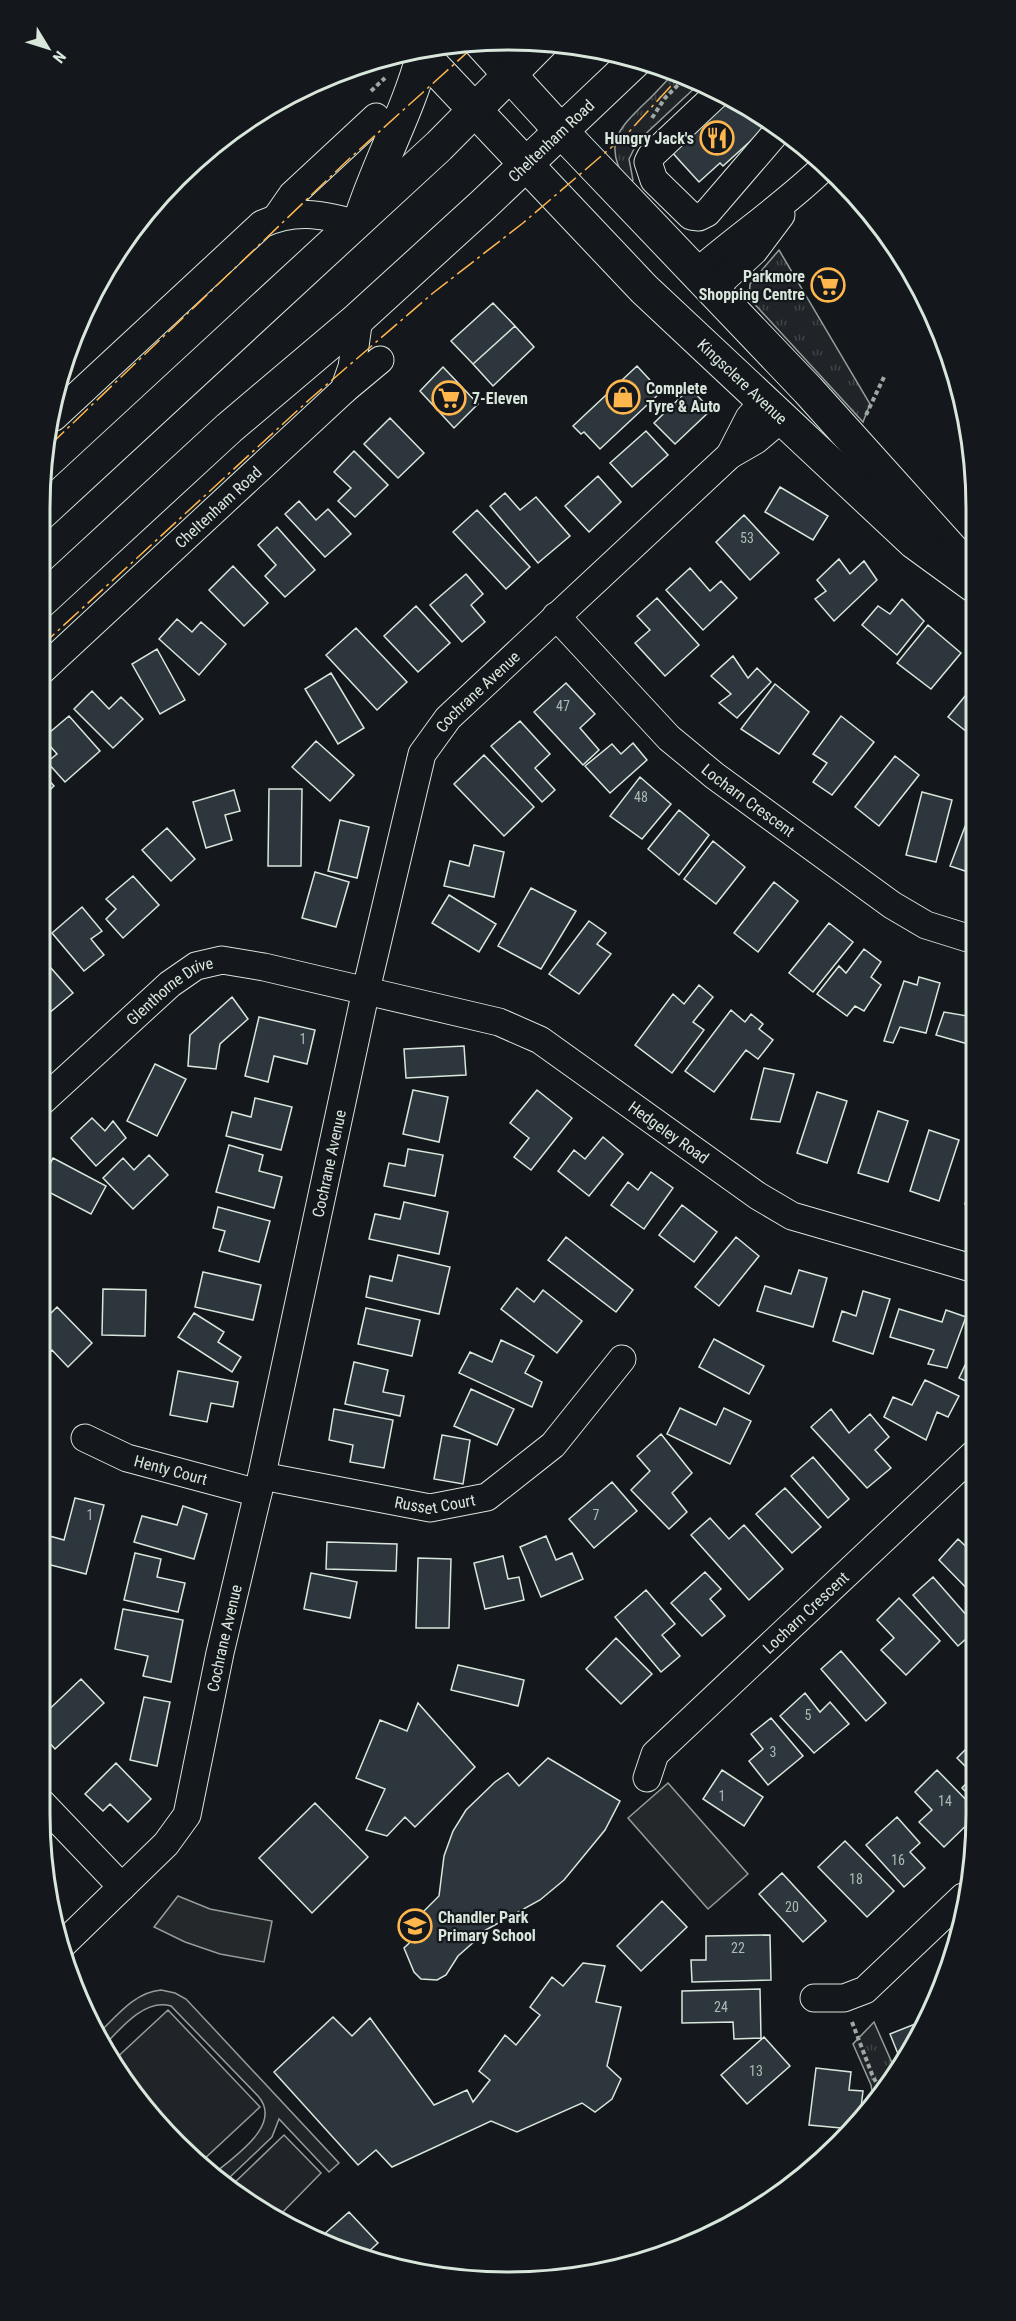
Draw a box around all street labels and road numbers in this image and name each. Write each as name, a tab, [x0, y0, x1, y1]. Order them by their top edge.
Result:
street label: Cheltenham Road	[504, 95, 598, 186]
street label: Kingsclere Avenue	[694, 335, 791, 428]
street label: Cheltenham Road	[171, 462, 265, 552]
street label: Cochrane Avenue	[431, 647, 523, 736]
street label: Locharn Crescent	[698, 760, 799, 841]
street label: Glenthorne Drive	[122, 953, 215, 1029]
street label: Hedgeley Road	[625, 1097, 713, 1167]
street label: Cochrane Avenue	[308, 1108, 350, 1219]
street label: Henty Court	[132, 1451, 210, 1489]
street label: Russet Court	[393, 1490, 477, 1518]
street label: Locharn Crescent	[759, 1567, 853, 1657]
street label: Cochrane Avenue	[203, 1582, 245, 1693]

